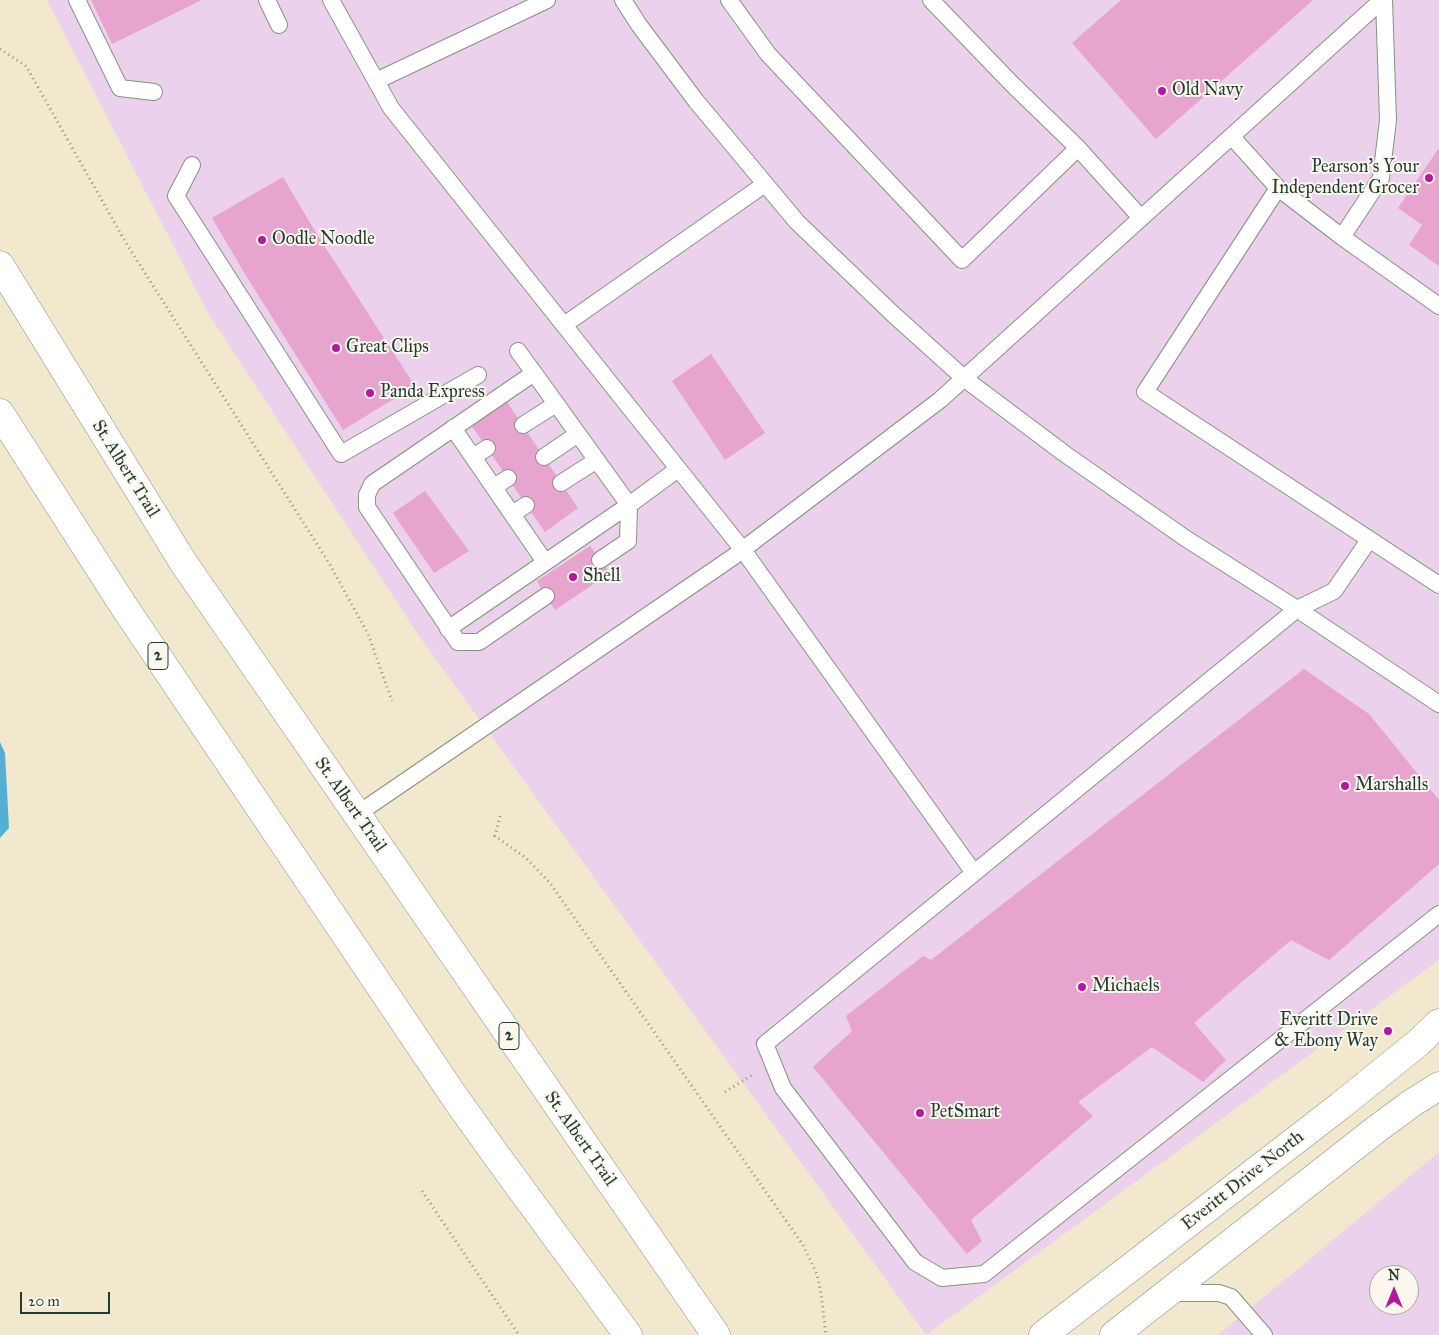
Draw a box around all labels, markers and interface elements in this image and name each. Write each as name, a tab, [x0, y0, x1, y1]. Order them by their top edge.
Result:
place label: Old Navy	[1172, 80, 1243, 102]
marker: Old Navy	[1156, 85, 1168, 97]
place label: Pearson's Your Independent Grocer	[1271, 157, 1419, 200]
marker: Pearson's Your Independent Grocer	[1423, 172, 1435, 184]
place label: Oodle Noodle	[272, 229, 375, 251]
marker: Oodle Noodle	[256, 234, 268, 246]
place label: Great Clips	[346, 337, 429, 359]
marker: Great Clips	[330, 342, 342, 354]
place label: Panda Express	[380, 382, 485, 404]
marker: Panda Express	[364, 387, 376, 399]
street label: St. Albert Trail	[87, 416, 163, 522]
place label: Shell	[583, 566, 621, 588]
marker: Shell	[567, 571, 579, 583]
road number: 2	[148, 642, 168, 669]
street label: St. Albert Trail	[309, 753, 391, 857]
place label: Marshalls	[1355, 775, 1428, 797]
marker: Marshalls	[1339, 780, 1351, 792]
place label: Michaels	[1092, 976, 1160, 998]
marker: Michaels	[1076, 981, 1088, 993]
place label: Everitt Drive & Ebony Way	[1274, 1010, 1378, 1052]
road number: 2	[499, 1022, 519, 1050]
marker: Everitt Drive & Ebony Way	[1382, 1025, 1394, 1037]
street label: St. Albert Trail	[539, 1087, 621, 1191]
place label: PetSmart	[930, 1102, 1000, 1124]
marker: PetSmart	[914, 1107, 926, 1119]
street label: Everitt Drive North	[1177, 1127, 1309, 1235]
north arrow	[1369, 1265, 1419, 1315]
text: N	[1388, 1267, 1400, 1284]
scale bar	[22, 1282, 112, 1314]
text: 20 m	[28, 1292, 60, 1310]

